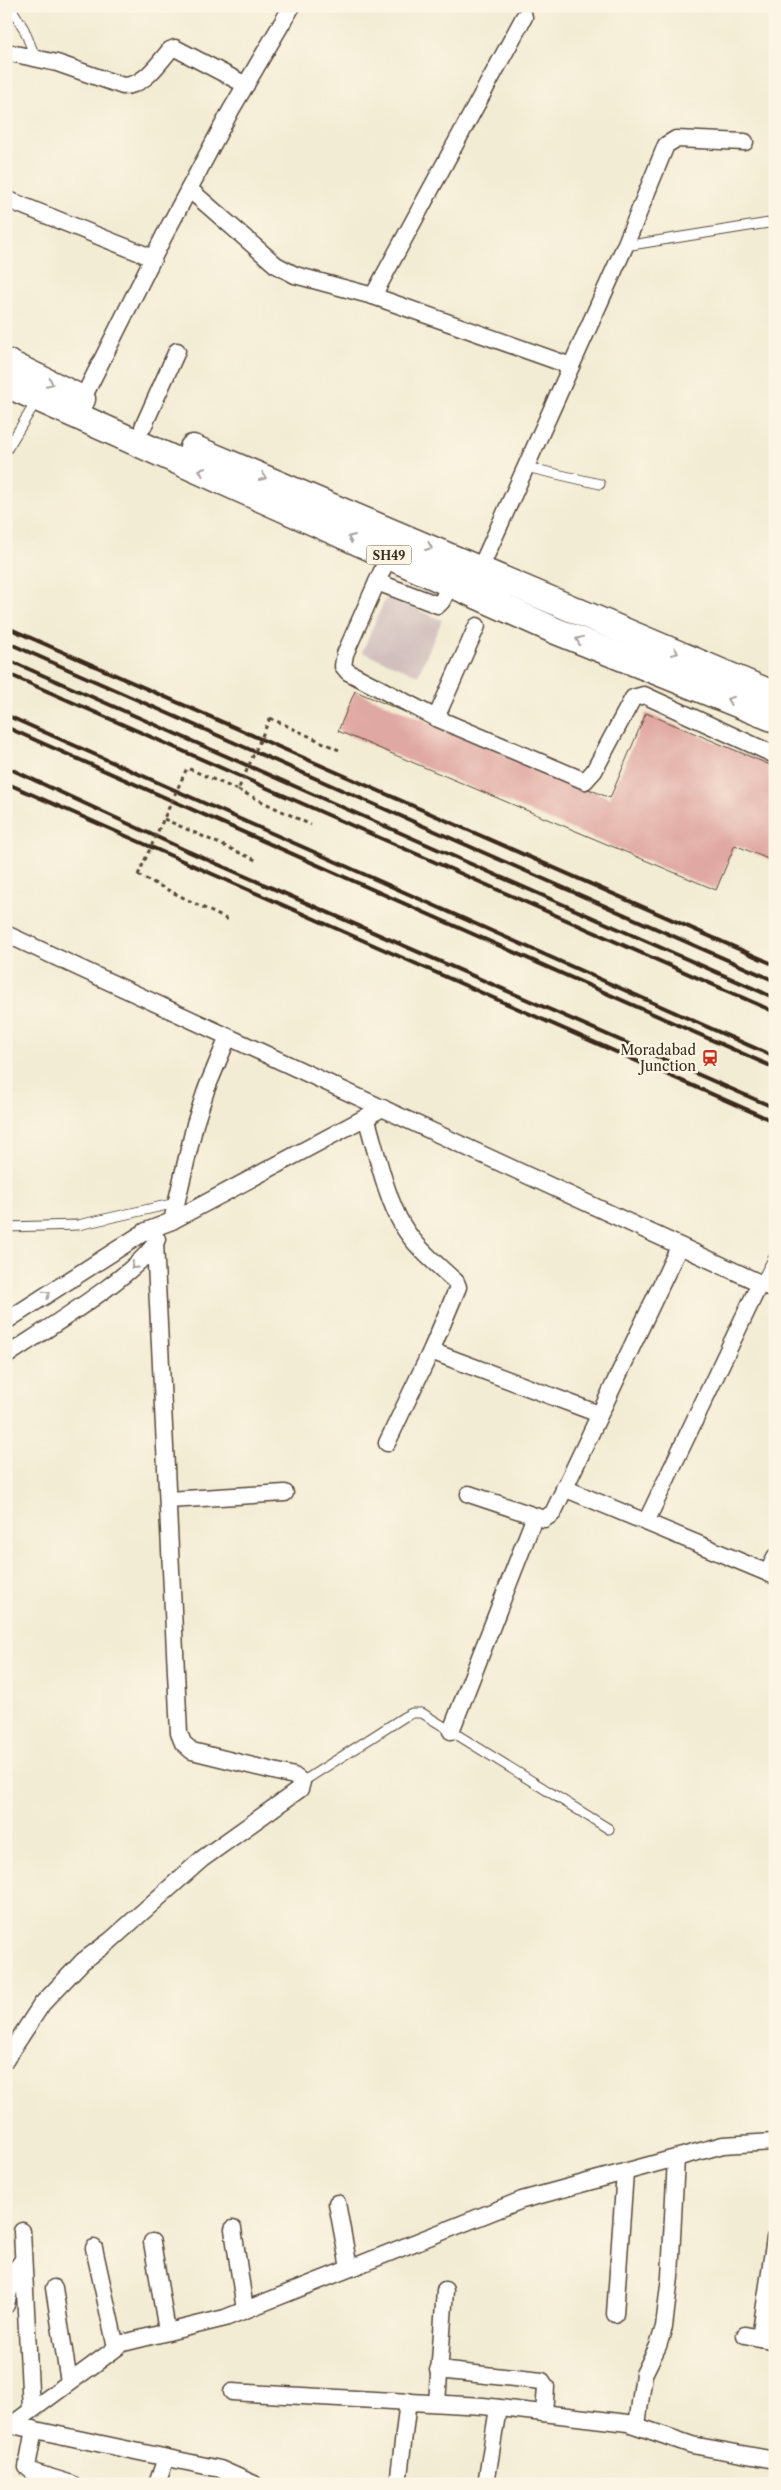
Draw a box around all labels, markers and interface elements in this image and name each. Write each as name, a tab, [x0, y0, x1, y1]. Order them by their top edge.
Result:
one-way arrow	[45, 377, 54, 387]
one-way arrow	[198, 467, 207, 478]
one-way arrow	[258, 471, 267, 481]
one-way arrow	[347, 533, 356, 544]
one-way arrow	[424, 541, 433, 551]
road number: SH49	[366, 546, 412, 564]
one-way arrow	[575, 635, 584, 646]
one-way arrow	[670, 645, 679, 656]
one-way arrow	[726, 696, 735, 706]
place label: Moradabad Junction	[620, 1041, 696, 1075]
station icon: Moradabad Junction	[700, 1048, 720, 1068]
one-way arrow	[130, 1261, 139, 1270]
one-way arrow	[42, 1291, 51, 1300]

